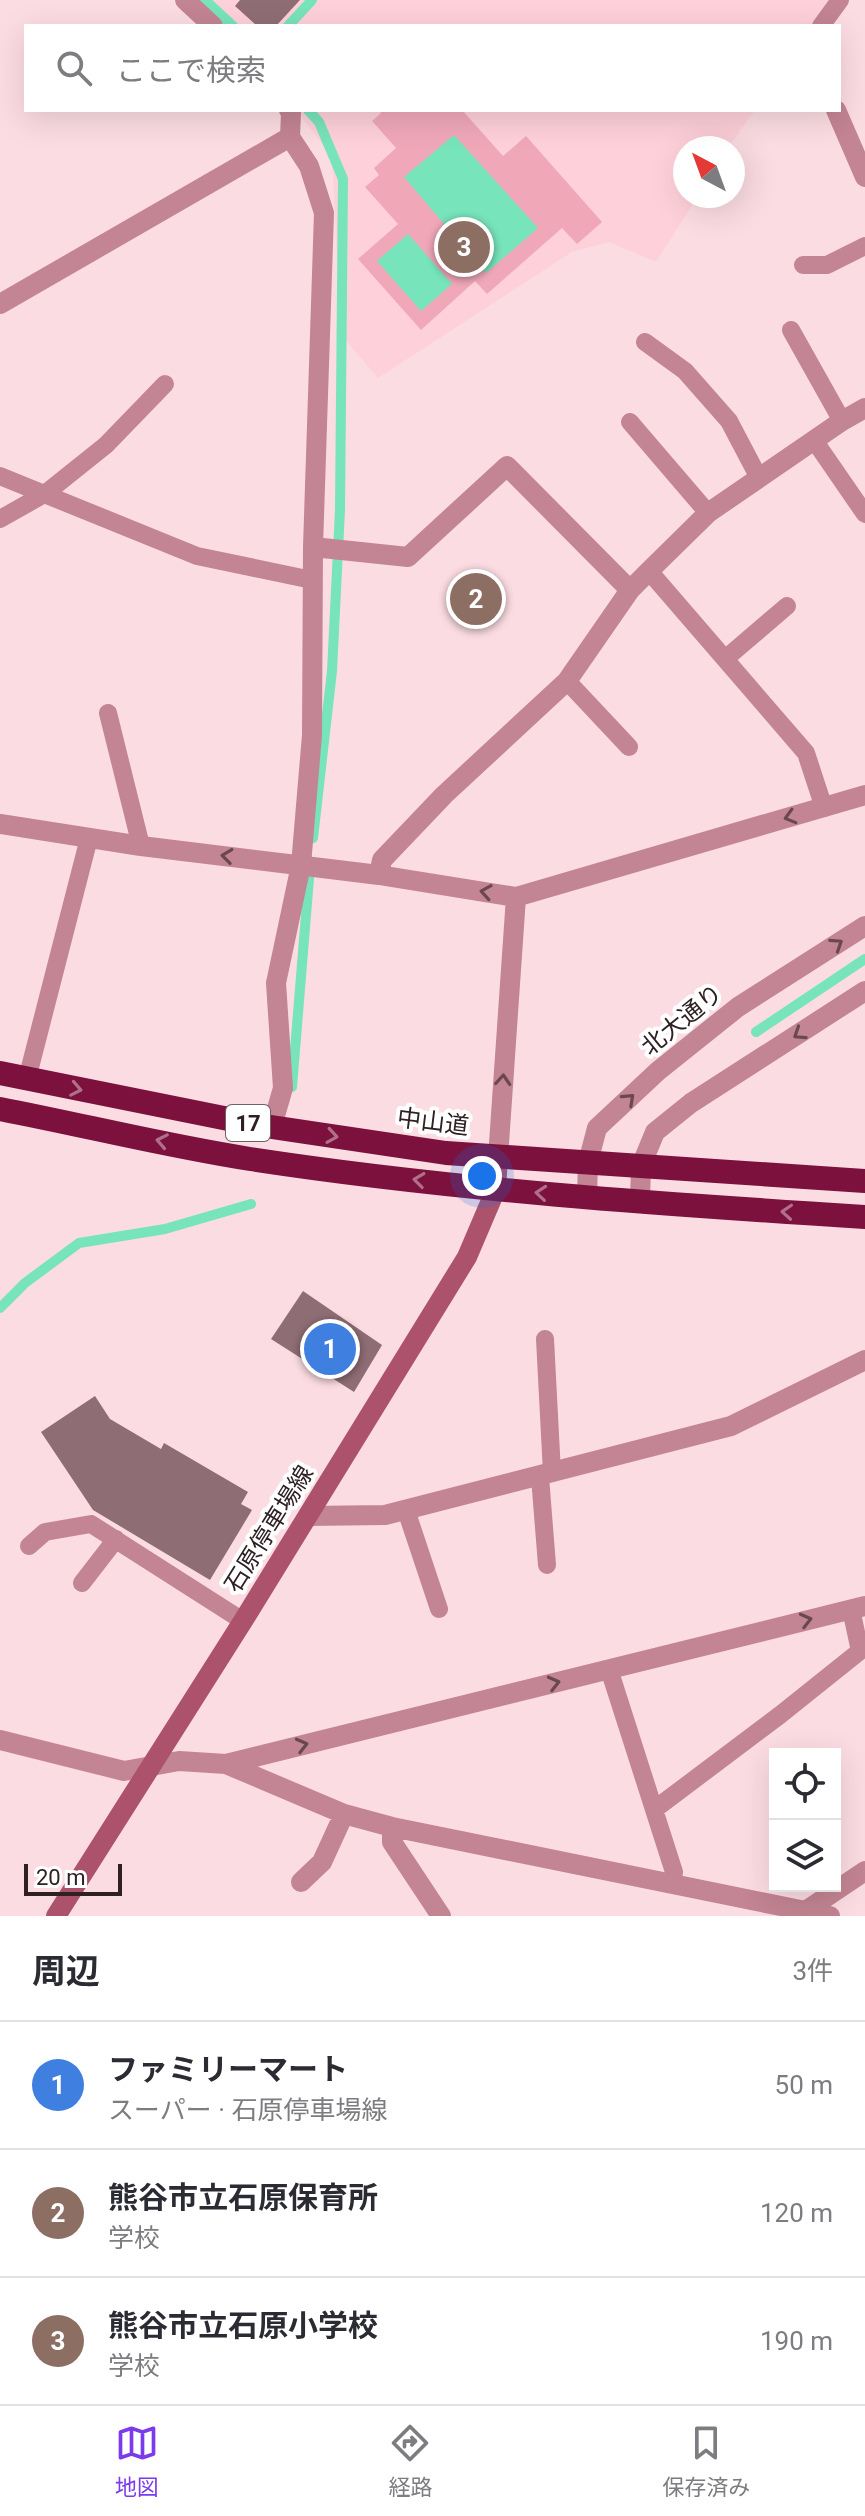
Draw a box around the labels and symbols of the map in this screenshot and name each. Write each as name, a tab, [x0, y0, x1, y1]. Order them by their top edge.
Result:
north arrow	[673, 136, 745, 208]
pin: 3	[438, 217, 490, 277]
pin: 2	[450, 569, 502, 629]
one-way arrow	[784, 808, 798, 824]
one-way arrow	[220, 848, 233, 865]
one-way arrow	[479, 884, 493, 901]
one-way arrow	[828, 938, 842, 953]
street label: 北大通り	[636, 979, 728, 1061]
one-way arrow	[794, 1024, 808, 1039]
one-way arrow	[494, 1073, 511, 1086]
one-way arrow	[70, 1079, 83, 1096]
one-way arrow	[619, 1094, 634, 1108]
street label: 中山道	[396, 1104, 470, 1140]
road number: 17	[226, 1105, 270, 1141]
one-way arrow	[325, 1126, 339, 1143]
one-way arrow	[156, 1133, 169, 1150]
your location	[462, 1156, 502, 1196]
one-way arrow	[412, 1172, 426, 1189]
one-way arrow	[534, 1185, 547, 1202]
one-way arrow	[780, 1204, 793, 1221]
pin: 1	[304, 1319, 356, 1379]
street label: 石原停車場線	[219, 1461, 319, 1597]
one-way arrow	[799, 1613, 813, 1630]
one-way arrow	[547, 1675, 560, 1692]
one-way arrow	[294, 1737, 308, 1754]
scale bar	[24, 1860, 122, 1896]

